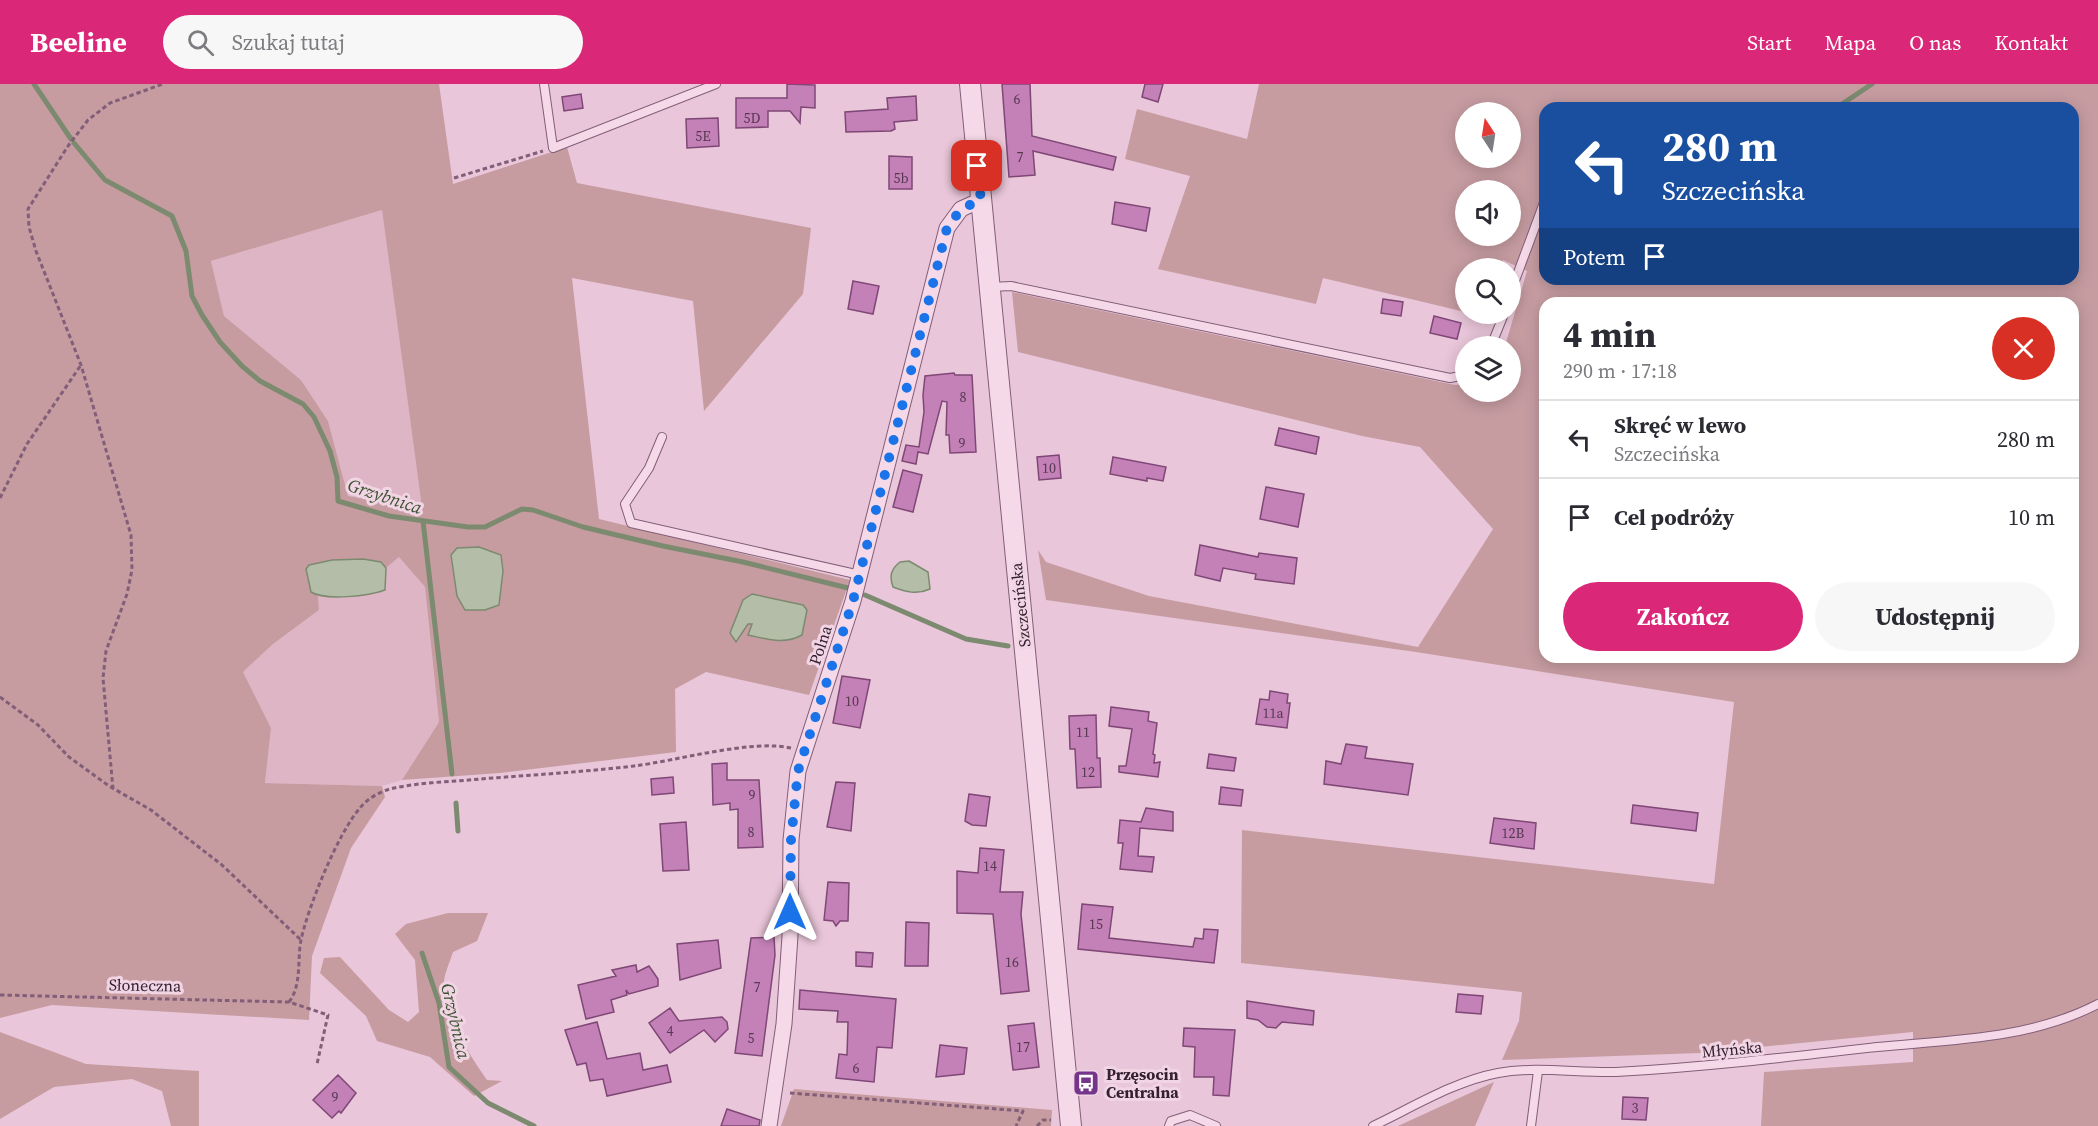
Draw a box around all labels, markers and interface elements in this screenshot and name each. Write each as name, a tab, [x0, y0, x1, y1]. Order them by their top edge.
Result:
search box	[163, 15, 583, 69]
text: Beeline	[30, 23, 127, 61]
icon: search	[184, 26, 217, 59]
text: Szukaj tutaj	[232, 27, 345, 57]
text: Start	[1747, 28, 1791, 57]
text: Mapa	[1824, 28, 1876, 57]
text: O nas	[1909, 28, 1961, 57]
text: Kontakt	[1994, 28, 2068, 57]
house number: 6	[1014, 89, 1021, 109]
north arrow	[1455, 102, 1521, 168]
map controls	[1455, 102, 1521, 402]
house number: 5D	[744, 108, 761, 128]
text: 280 m	[1662, 117, 1777, 175]
house number: 5E	[695, 126, 711, 146]
icon: left	[1563, 126, 1641, 204]
pin	[951, 140, 1002, 191]
house number: 7	[1017, 147, 1024, 167]
icon: arrive	[960, 149, 993, 182]
house number: 5b	[893, 168, 909, 188]
text: Szczecińska	[1662, 172, 1805, 209]
button: sound	[1455, 180, 1521, 246]
icon: arrive	[1638, 240, 1671, 273]
text: Potem	[1563, 242, 1626, 272]
button: search	[1455, 258, 1521, 324]
text: 4 min	[1563, 310, 1656, 359]
button: close	[1992, 317, 2055, 380]
button: layers	[1455, 336, 1521, 402]
text: 290 m · 17:18	[1563, 357, 1677, 385]
house number: 8	[960, 387, 967, 407]
text: Skręć w lewo	[1614, 410, 1746, 440]
icon: left	[1563, 423, 1596, 456]
text: 280 m	[1997, 424, 2055, 454]
house number: 9	[959, 433, 966, 453]
text: Szczecińska	[1614, 440, 1720, 468]
house number: 10	[1042, 458, 1056, 478]
water label: Grzybnica	[345, 472, 426, 520]
icon: arrive	[1563, 501, 1596, 534]
text: Cel podróży	[1614, 502, 1734, 532]
text: 10 m	[2008, 502, 2055, 532]
street label: Szczecińska	[1005, 561, 1035, 648]
button: Zakończ	[1563, 582, 1803, 651]
button: Udostępnij	[1815, 582, 2055, 651]
street label: Polna	[803, 622, 837, 668]
house number: 10	[845, 691, 859, 711]
house number: 11a	[1262, 703, 1284, 723]
house number: 11	[1076, 722, 1090, 742]
house number: 12	[1081, 762, 1095, 782]
house number: 9	[749, 785, 756, 805]
house number: 8	[748, 822, 755, 842]
house number: 12B	[1502, 823, 1525, 843]
house number: 14	[983, 856, 997, 876]
position arrow	[758, 880, 822, 944]
house number: 15	[1089, 914, 1103, 934]
house number: 16	[1005, 952, 1019, 972]
street label: Słoneczna	[109, 973, 182, 997]
house number: 7	[754, 977, 761, 997]
water label: Grzybnica	[435, 981, 477, 1062]
house number: 4	[667, 1021, 674, 1041]
house number: 5	[748, 1028, 755, 1048]
street label: Młyńska	[1701, 1035, 1764, 1063]
house number: 17	[1016, 1037, 1030, 1057]
house number: 6	[853, 1058, 860, 1078]
place label: Przęsocin Centralna	[1106, 1063, 1179, 1103]
bus stop icon: Przęsocin Centralna	[1071, 1068, 1101, 1098]
house number: 9	[332, 1087, 339, 1107]
house number: 3	[1632, 1098, 1639, 1118]

